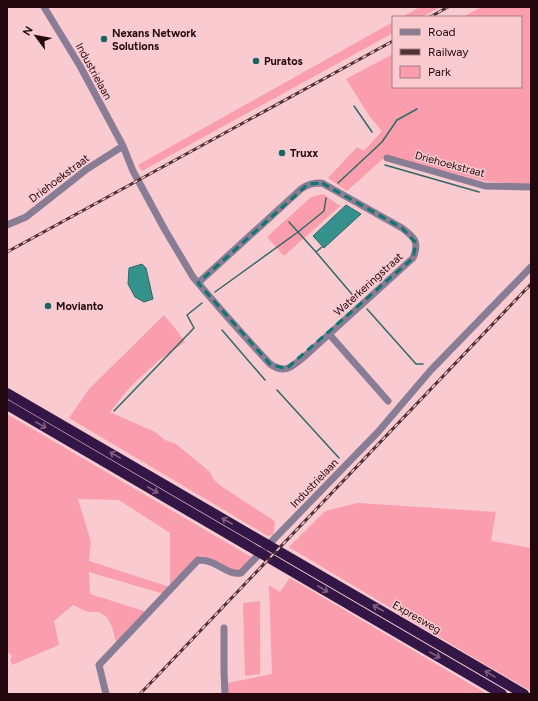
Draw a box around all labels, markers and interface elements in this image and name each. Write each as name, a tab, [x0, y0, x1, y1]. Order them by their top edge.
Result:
north arrow	[16, 16, 56, 56]
legend	[392, 16, 522, 88]
text: N	[20, 24, 36, 38]
text: Road	[428, 25, 456, 39]
place label: Nexans Network Solutions	[112, 27, 197, 53]
marker: Nexans Network Solutions	[99, 34, 109, 44]
street label: Industrielaan	[73, 41, 115, 102]
text: Railway	[428, 45, 469, 59]
place label: Puratos	[264, 55, 303, 68]
marker: Puratos	[251, 56, 261, 66]
text: Park	[428, 65, 451, 79]
place label: Truxx	[290, 147, 318, 160]
marker: Truxx	[277, 148, 287, 158]
street label: Driehoekstraat	[413, 149, 486, 180]
street label: Driehoekstraat	[27, 152, 92, 205]
street label: Waterkeringstraat	[331, 250, 405, 319]
place label: Movianto	[56, 300, 104, 313]
marker: Movianto	[43, 301, 53, 311]
one-way arrow	[35, 422, 47, 430]
one-way arrow	[109, 451, 121, 459]
street label: Industrielaan	[288, 456, 341, 511]
one-way arrow	[147, 487, 159, 495]
one-way arrow	[221, 516, 233, 524]
one-way arrow	[317, 586, 329, 594]
street label: Expresweg	[390, 598, 443, 637]
one-way arrow	[372, 604, 384, 612]
one-way arrow	[429, 652, 441, 660]
one-way arrow	[484, 670, 496, 678]

